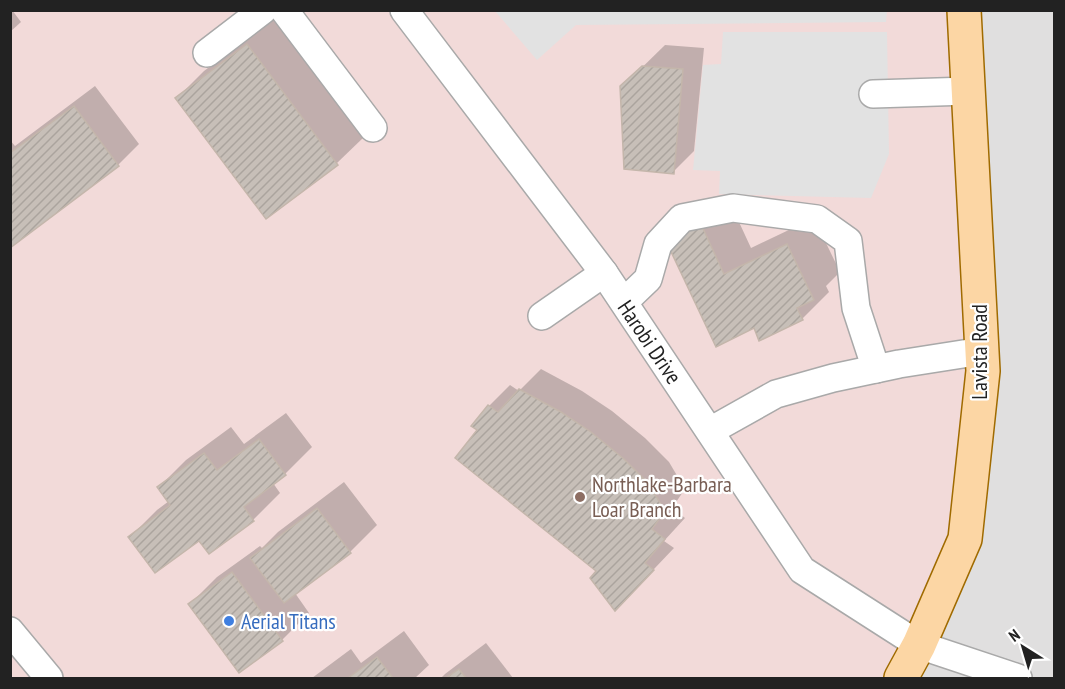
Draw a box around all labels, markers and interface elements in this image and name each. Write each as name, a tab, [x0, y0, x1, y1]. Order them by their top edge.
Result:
street label: Harobi Drive	[612, 295, 688, 389]
street label: Lavista Road	[965, 304, 993, 400]
place label: Northlake-Barbara Loar Branch	[592, 470, 732, 523]
marker: Northlake-Barbara Loar Branch	[573, 490, 587, 504]
place label: Aerial Titans	[241, 607, 336, 635]
marker: Aerial Titans	[222, 614, 236, 628]
north arrow	[993, 617, 1053, 677]
text: N	[1005, 624, 1023, 646]

